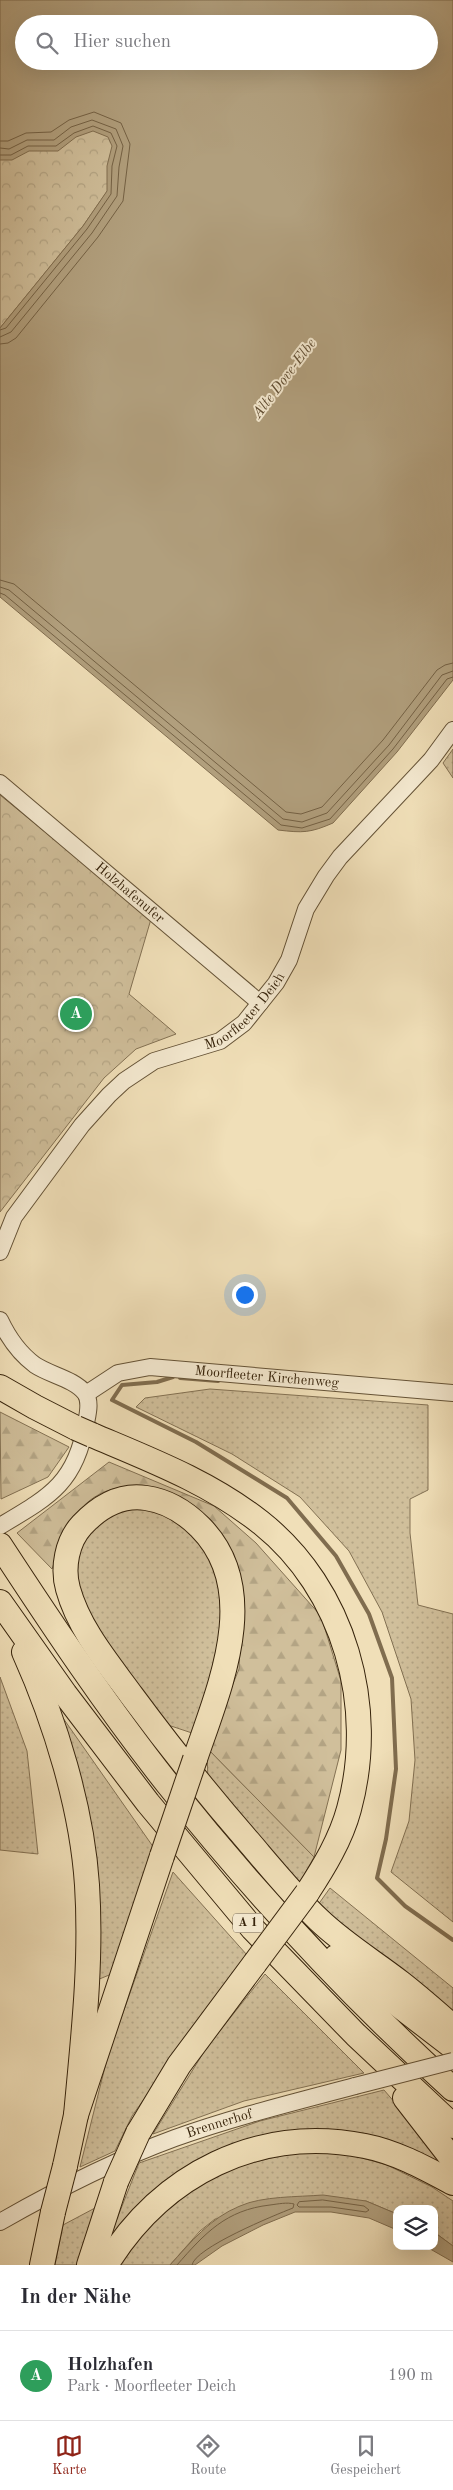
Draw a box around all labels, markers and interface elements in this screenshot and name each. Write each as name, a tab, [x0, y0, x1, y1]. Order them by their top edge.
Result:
search box	[15, 15, 438, 70]
icon: search	[33, 29, 61, 57]
text: Hier suchen	[73, 33, 171, 52]
water label: Alte Dove-Elbe	[250, 336, 320, 422]
street label: Holzhafenufer	[93, 860, 167, 926]
street label: Moorfleeter Deich	[203, 970, 287, 1052]
pin: A	[60, 995, 92, 1033]
your location	[232, 1282, 258, 1308]
street label: Moorfleeter Kirchenweg	[194, 1364, 340, 1390]
road number: A 1	[233, 1914, 263, 1932]
street label: Brennerhof	[185, 2107, 255, 2141]
map controls	[393, 2205, 438, 2250]
button: layers	[393, 2205, 438, 2250]
text: In der Nähe	[20, 2287, 131, 2308]
text: Holzhafen	[67, 2356, 153, 2375]
text: A	[30, 2368, 42, 2384]
text: 190 m	[388, 2368, 433, 2384]
text: Park · Moorfleeter Deich	[67, 2379, 236, 2395]
tab: Karte	[52, 2432, 87, 2479]
tab: Route	[190, 2432, 226, 2479]
tab: Gespeichert	[330, 2432, 401, 2479]

